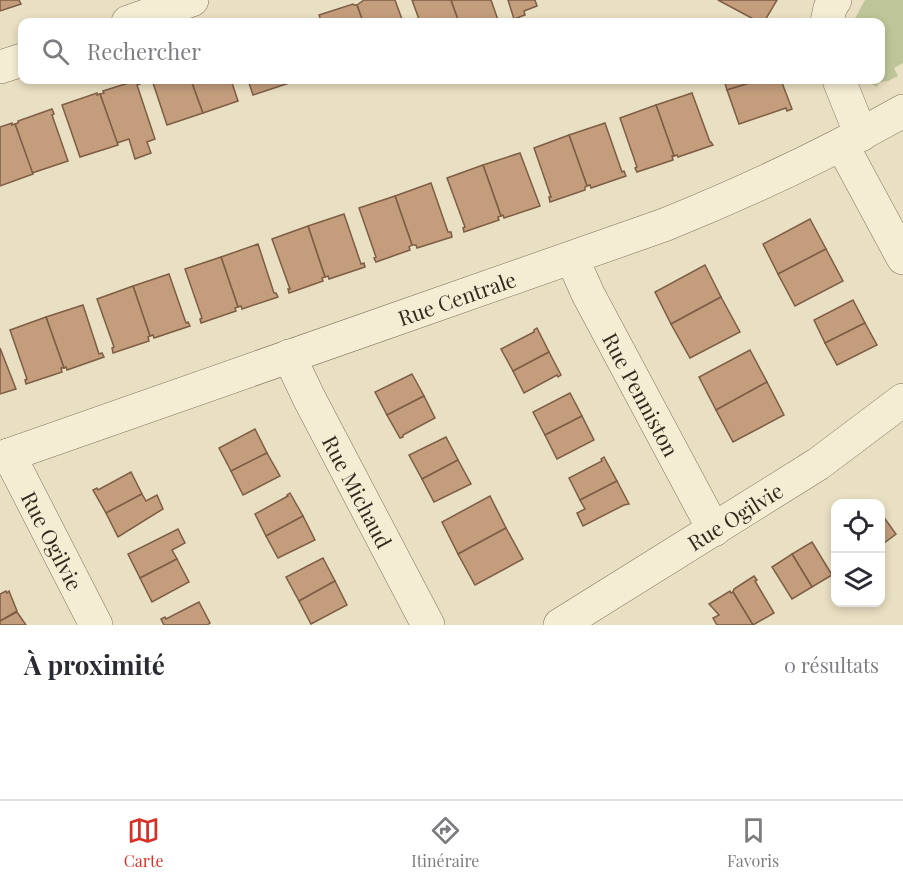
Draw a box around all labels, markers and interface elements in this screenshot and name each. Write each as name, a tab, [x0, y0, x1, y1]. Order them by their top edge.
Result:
search box	[18, 18, 885, 84]
icon: search	[39, 35, 72, 68]
text: Rechercher	[87, 36, 201, 66]
street label: Rue Centrale	[394, 264, 519, 331]
street label: Rue Penniston	[597, 327, 686, 461]
street label: Rue Michaud	[317, 430, 399, 553]
street label: Rue Ogilvie	[682, 476, 788, 556]
street label: Rue Ogilvie	[16, 486, 90, 595]
map controls	[831, 499, 885, 607]
button: locate	[831, 499, 885, 553]
button: layers	[831, 553, 885, 607]
text: À proximité	[24, 647, 165, 682]
text: 0 résultats	[784, 651, 879, 678]
tab: Carte	[124, 814, 164, 871]
tab: Itinéraire	[411, 814, 479, 871]
tab: Favoris	[727, 814, 779, 871]

